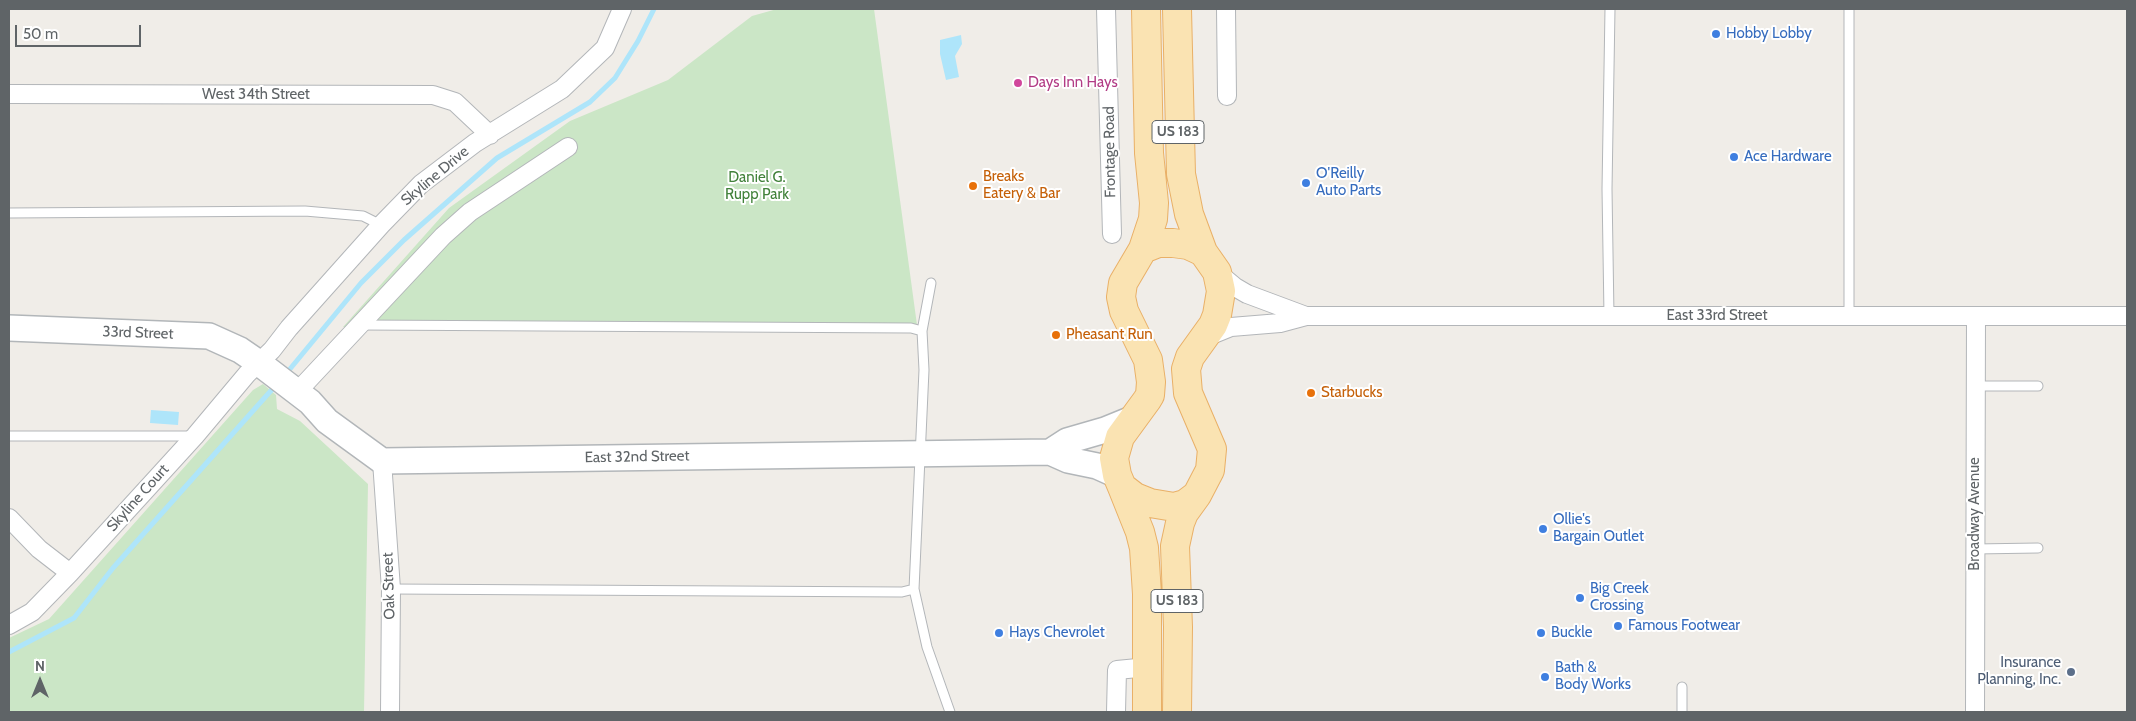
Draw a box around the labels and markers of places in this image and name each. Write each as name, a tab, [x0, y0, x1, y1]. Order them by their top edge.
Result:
place label: Hobby Lobby	[1726, 25, 1812, 43]
marker: Hobby Lobby	[1710, 28, 1722, 40]
place label: Days Inn Hays	[1028, 74, 1118, 92]
marker: Days Inn Hays	[1012, 77, 1024, 89]
place label: Ace Hardware	[1744, 148, 1832, 166]
marker: Ace Hardware	[1728, 151, 1740, 163]
place label: O'Reilly Auto Parts	[1316, 165, 1381, 200]
place label: Breaks Eatery & Bar	[983, 168, 1060, 203]
marker: O'Reilly Auto Parts	[1300, 177, 1312, 189]
marker: Breaks Eatery & Bar	[967, 180, 979, 192]
place label: Pheasant Run	[1066, 326, 1153, 344]
marker: Pheasant Run	[1050, 329, 1062, 341]
place label: Starbucks	[1321, 384, 1382, 402]
marker: Starbucks	[1305, 387, 1317, 399]
place label: Ollie's Bargain Outlet	[1553, 511, 1644, 546]
marker: Ollie's Bargain Outlet	[1537, 523, 1549, 535]
place label: Big Creek Crossing	[1590, 580, 1649, 615]
marker: Big Creek Crossing	[1574, 592, 1586, 604]
place label: Famous Footwear	[1628, 617, 1740, 635]
marker: Famous Footwear	[1612, 620, 1624, 632]
place label: Hays Chevrolet	[1009, 624, 1105, 642]
place label: Buckle	[1551, 624, 1592, 642]
marker: Hays Chevrolet	[993, 627, 1005, 639]
marker: Buckle	[1535, 627, 1547, 639]
place label: Insurance Planning, Inc.	[1977, 654, 2061, 689]
place label: Bath & Body Works	[1555, 659, 1631, 694]
marker: Insurance Planning, Inc.	[2065, 666, 2077, 678]
marker: Bath & Body Works	[1539, 671, 1551, 683]

